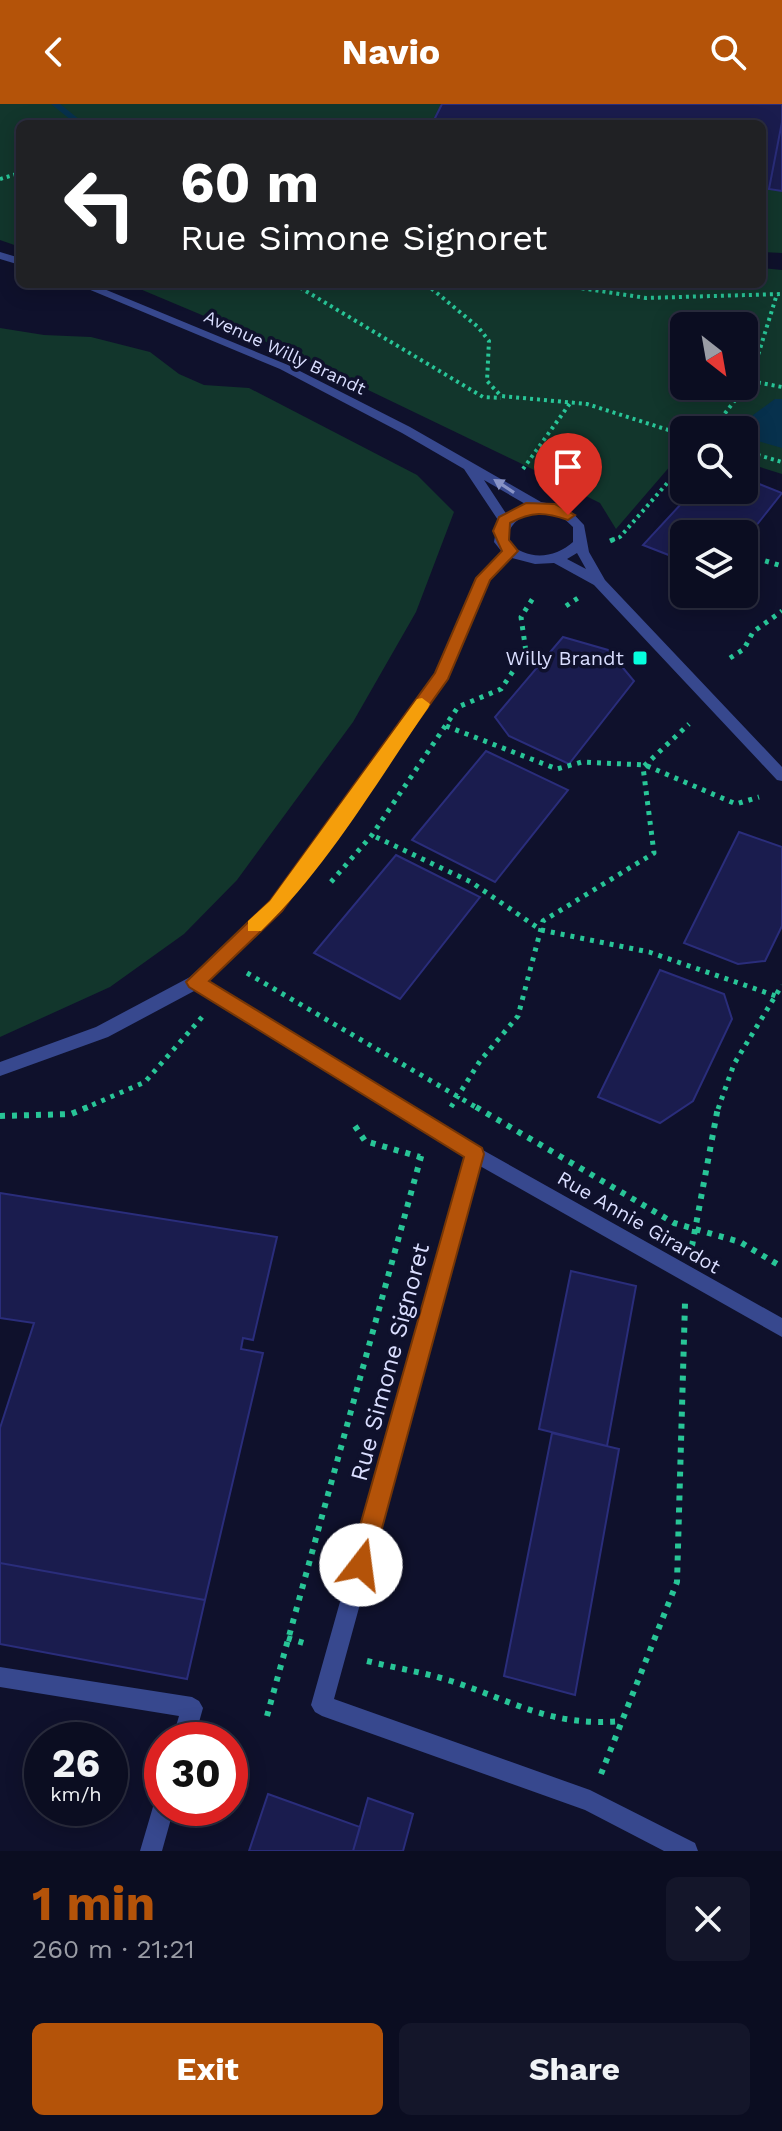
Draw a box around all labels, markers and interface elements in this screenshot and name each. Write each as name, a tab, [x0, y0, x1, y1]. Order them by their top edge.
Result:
icon: back	[32, 30, 76, 74]
icon: search	[706, 30, 750, 74]
text: Navio	[342, 31, 440, 73]
text: 60 m	[180, 150, 319, 216]
icon: left	[48, 152, 152, 256]
text: Rue Simone Signoret	[180, 217, 547, 259]
street label: Avenue Willy Brandt	[201, 305, 370, 399]
north arrow	[670, 312, 758, 400]
map controls	[670, 312, 758, 608]
button: search	[670, 416, 758, 504]
pin	[534, 433, 602, 515]
icon: arrive	[546, 445, 590, 489]
one-way arrow	[493, 478, 514, 493]
button: layers	[670, 520, 758, 608]
place label: Willy Brandt	[506, 646, 625, 670]
marker: Willy Brandt	[631, 649, 649, 667]
street label: Rue Annie Girardot	[553, 1166, 725, 1279]
street label: Rue Simone Signoret	[345, 1240, 435, 1484]
position arrow	[319, 1523, 403, 1607]
speed limit sign: 30	[144, 1722, 248, 1826]
text: 26	[52, 1740, 100, 1787]
text: km/h	[50, 1782, 102, 1806]
text: 1 min	[32, 1875, 155, 1932]
button: close	[666, 1877, 750, 1961]
text: 260 m · 21:21	[32, 1934, 195, 1964]
button: Exit	[32, 2023, 383, 2115]
button: Share	[399, 2023, 750, 2115]

